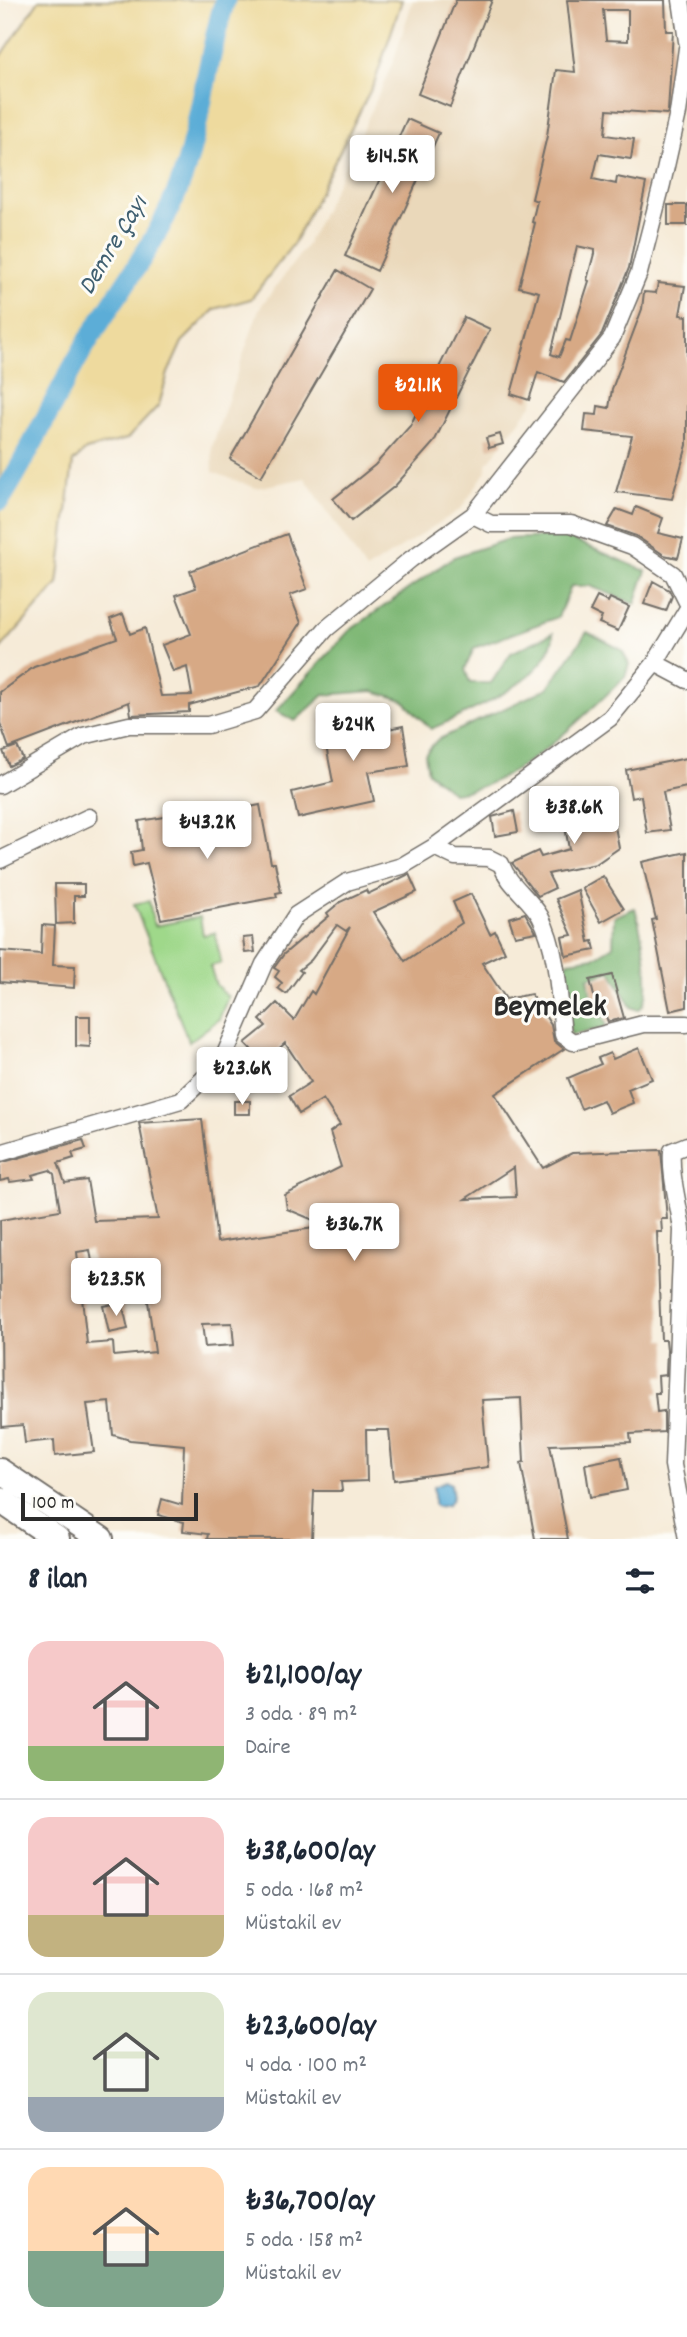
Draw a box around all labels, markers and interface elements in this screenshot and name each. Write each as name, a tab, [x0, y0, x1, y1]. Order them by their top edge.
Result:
pin: ₺14.5K	[335, 136, 449, 195]
text: ₺14.5K	[366, 141, 418, 174]
water label: Demre Çayı	[70, 188, 159, 302]
pin: ₺21.1K	[361, 364, 475, 424]
text: ₺21.1K	[394, 370, 442, 403]
pin: ₺24K	[312, 704, 394, 763]
text: ₺24K	[331, 709, 375, 742]
pin: ₺38.6K	[517, 786, 631, 846]
text: ₺38.6K	[545, 792, 603, 825]
pin: ₺43.2K	[150, 802, 264, 861]
text: ₺43.2K	[178, 807, 236, 840]
district label: Beymelek	[493, 986, 607, 1032]
pin: ₺23.6K	[185, 1048, 299, 1107]
text: ₺23.6K	[213, 1053, 271, 1086]
pin: ₺36.7K	[297, 1204, 411, 1263]
text: ₺36.7K	[325, 1209, 383, 1242]
pin: ₺23.5K	[59, 1258, 173, 1318]
text: ₺23.5K	[87, 1264, 145, 1297]
scale bar	[21, 1490, 198, 1522]
text: 100 m	[32, 1491, 74, 1518]
text: 8 ilan	[28, 1560, 87, 1603]
icon: filters	[621, 1562, 659, 1600]
text: ₺21,100/ay	[245, 1656, 361, 1699]
icon: home	[84, 1669, 168, 1753]
text: 3 oda · 89 m²	[245, 1699, 357, 1732]
text: Daire	[245, 1732, 291, 1765]
text: ₺38,600/ay	[245, 1832, 375, 1875]
icon: home	[84, 1845, 168, 1929]
text: 5 oda · 168 m²	[245, 1875, 364, 1908]
text: Müstakil ev	[245, 1908, 341, 1941]
text: ₺23,600/ay	[245, 2007, 376, 2050]
icon: home	[84, 2020, 168, 2104]
text: 4 oda · 100 m²	[245, 2050, 367, 2083]
text: Müstakil ev	[245, 2083, 341, 2116]
text: ₺36,700/ay	[245, 2182, 374, 2225]
icon: home	[84, 2195, 168, 2279]
text: 5 oda · 158 m²	[245, 2225, 363, 2258]
text: Müstakil ev	[245, 2258, 341, 2291]

